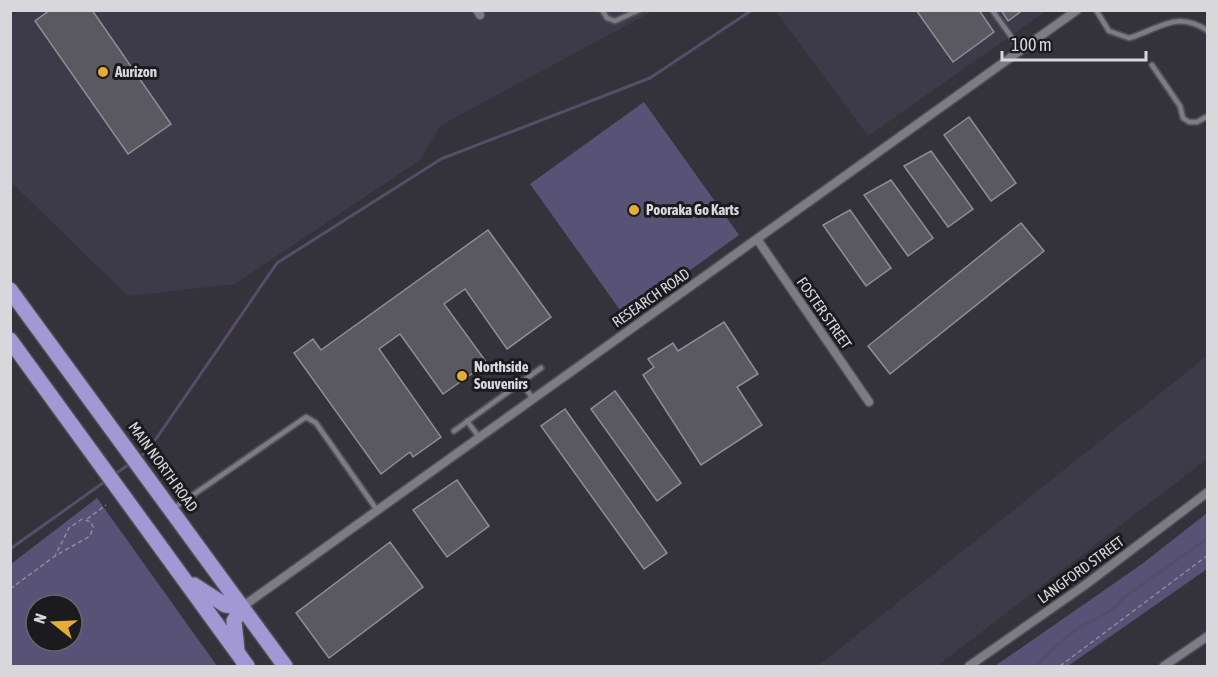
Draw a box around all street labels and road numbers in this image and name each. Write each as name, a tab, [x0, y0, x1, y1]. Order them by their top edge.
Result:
street label: RESEARCH ROAD	[609, 265, 693, 331]
street label: FOSTER STREET	[794, 274, 856, 352]
street label: MAIN NORTH ROAD	[125, 419, 202, 515]
street label: LANGFORD STREET	[1034, 532, 1127, 607]

